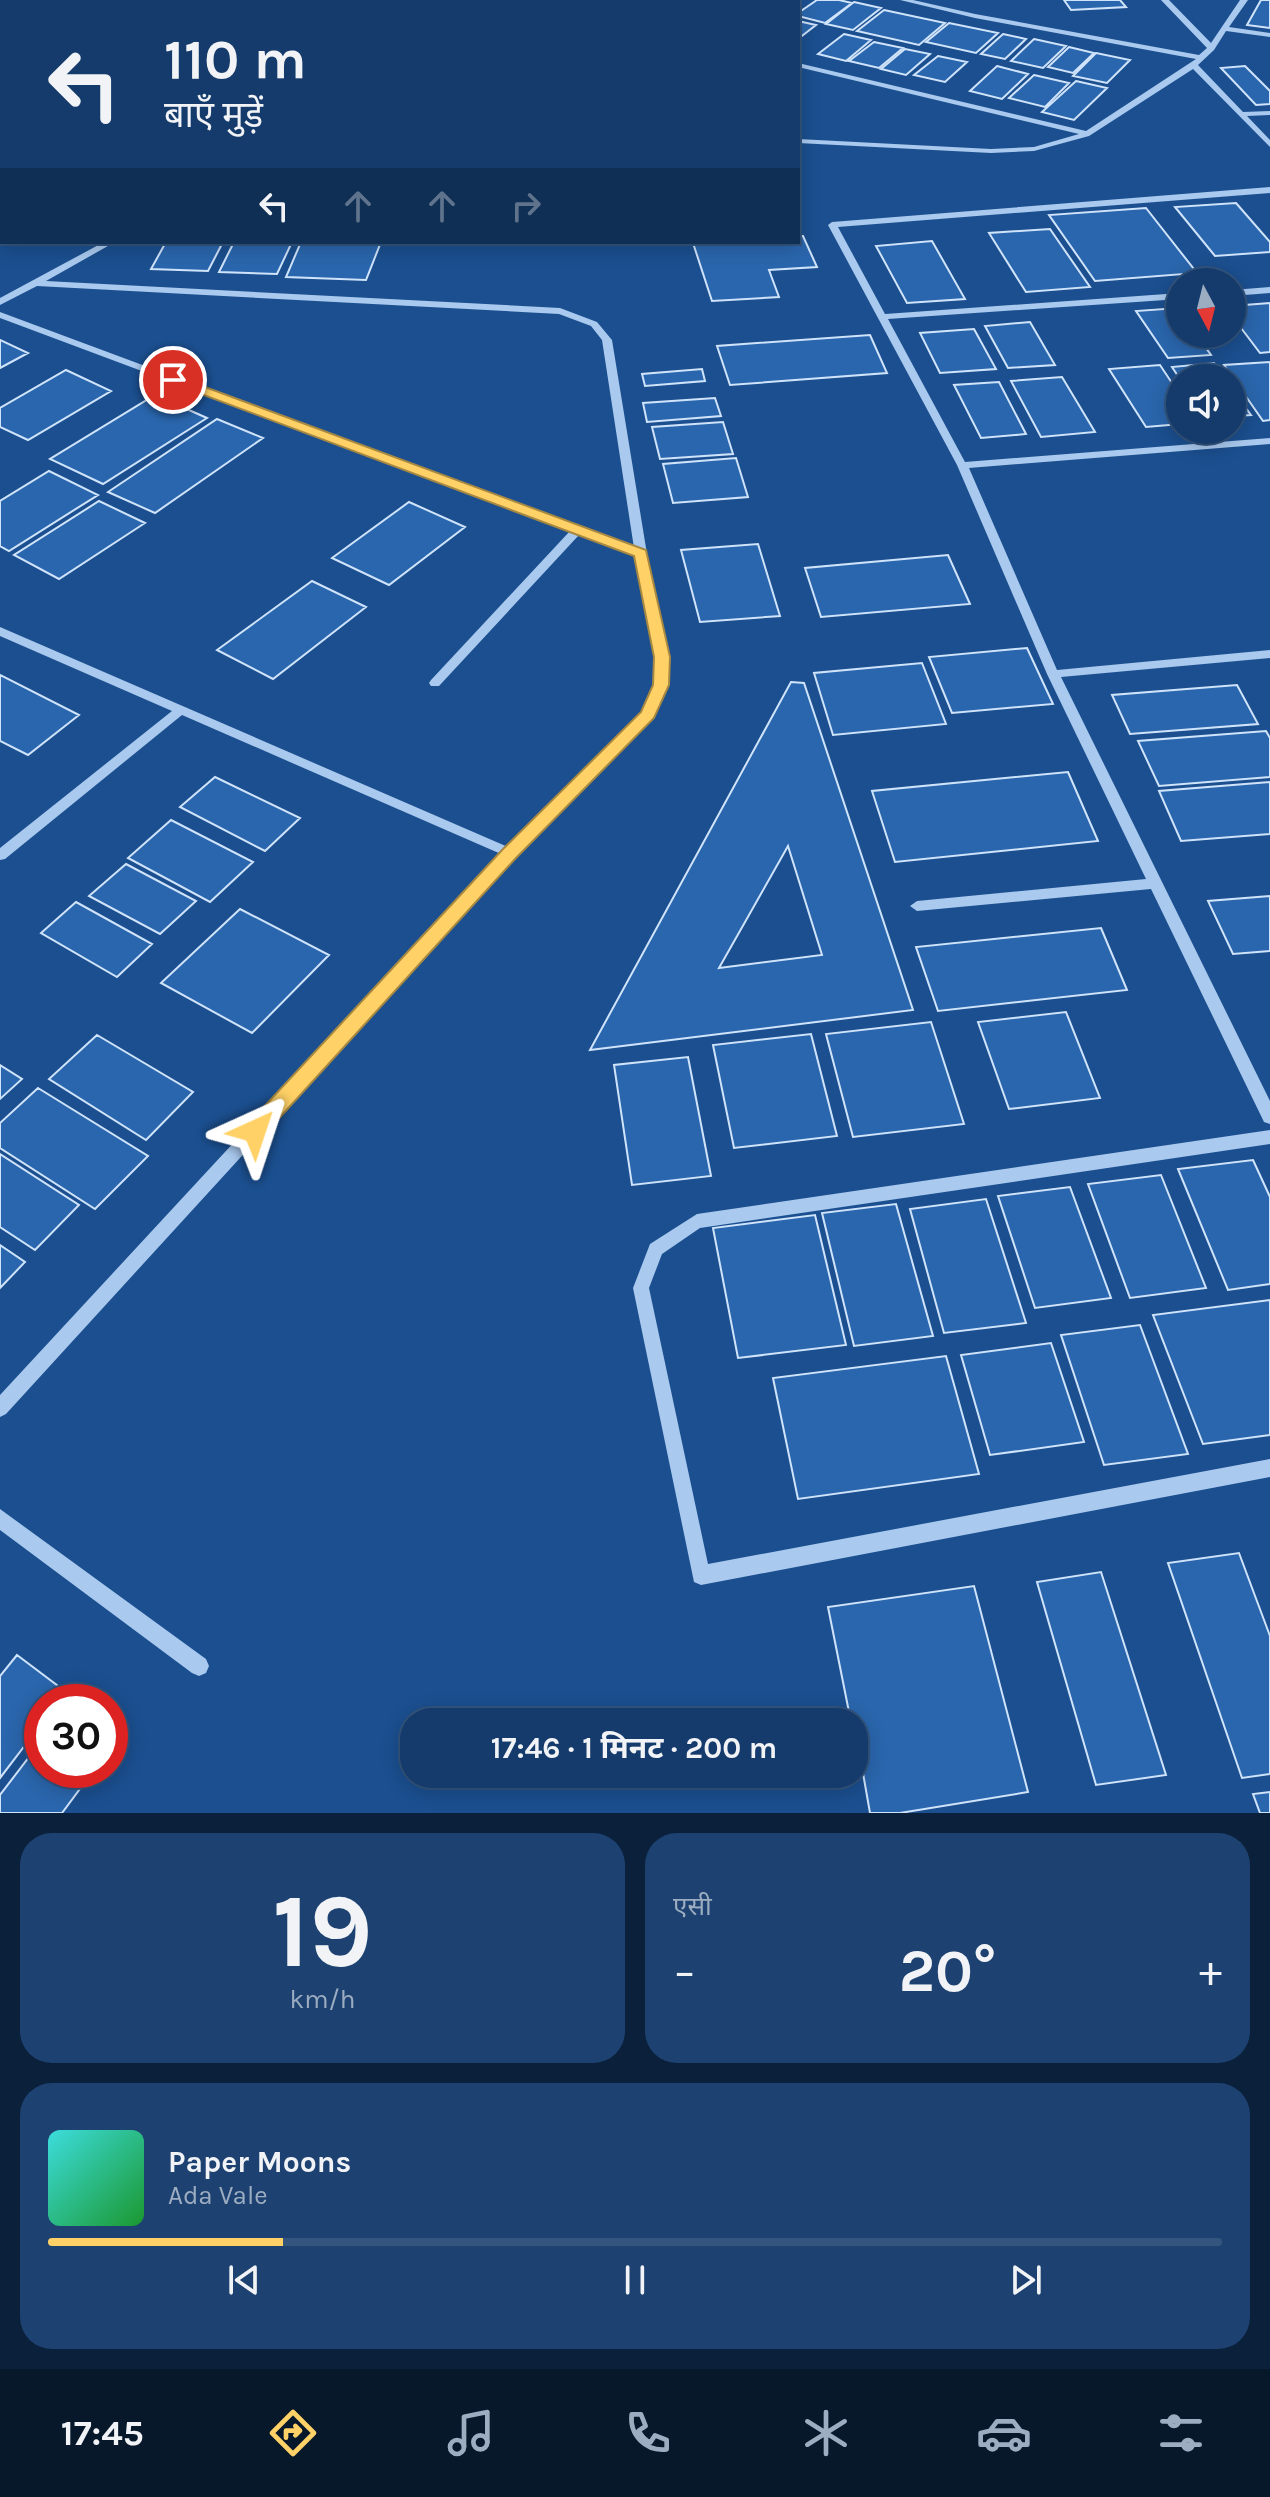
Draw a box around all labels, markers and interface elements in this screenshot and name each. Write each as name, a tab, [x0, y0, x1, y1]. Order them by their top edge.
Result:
text: 110 m	[164, 27, 307, 92]
icon: left	[32, 32, 136, 136]
text: बाएँ मुड़ें	[164, 94, 263, 136]
icon: left	[252, 184, 296, 228]
icon: ahead	[336, 184, 380, 228]
icon: ahead	[420, 184, 464, 228]
icon: right	[504, 184, 548, 228]
north arrow	[1166, 268, 1246, 348]
map controls	[1166, 268, 1246, 444]
pin	[139, 346, 207, 414]
icon: arrive	[151, 358, 195, 402]
button: sound	[1166, 364, 1246, 444]
position arrow	[213, 1089, 297, 1173]
speed limit sign: 30	[24, 1684, 128, 1788]
text: 17:46 · 1 मिनट · 200 m	[491, 1730, 777, 1766]
text: 19	[272, 1871, 373, 1992]
text: एसी	[673, 1891, 712, 1922]
text: 20°	[899, 1936, 996, 2006]
text: −	[673, 1946, 696, 1997]
text: +	[1199, 1946, 1222, 1997]
text: km/h	[290, 1984, 355, 2015]
text: Paper Moons	[168, 2144, 351, 2180]
text: Ada Vale	[168, 2180, 268, 2211]
icon: previous	[222, 2258, 266, 2302]
icon: pause	[613, 2258, 657, 2302]
icon: next	[1004, 2258, 1048, 2302]
icon: directions	[265, 2405, 321, 2461]
icon: music	[443, 2405, 499, 2461]
icon: phone	[620, 2405, 676, 2461]
icon: climate	[798, 2405, 854, 2461]
icon: car	[976, 2405, 1032, 2461]
icon: filters	[1153, 2405, 1209, 2461]
text: 17:45	[61, 2412, 144, 2454]

